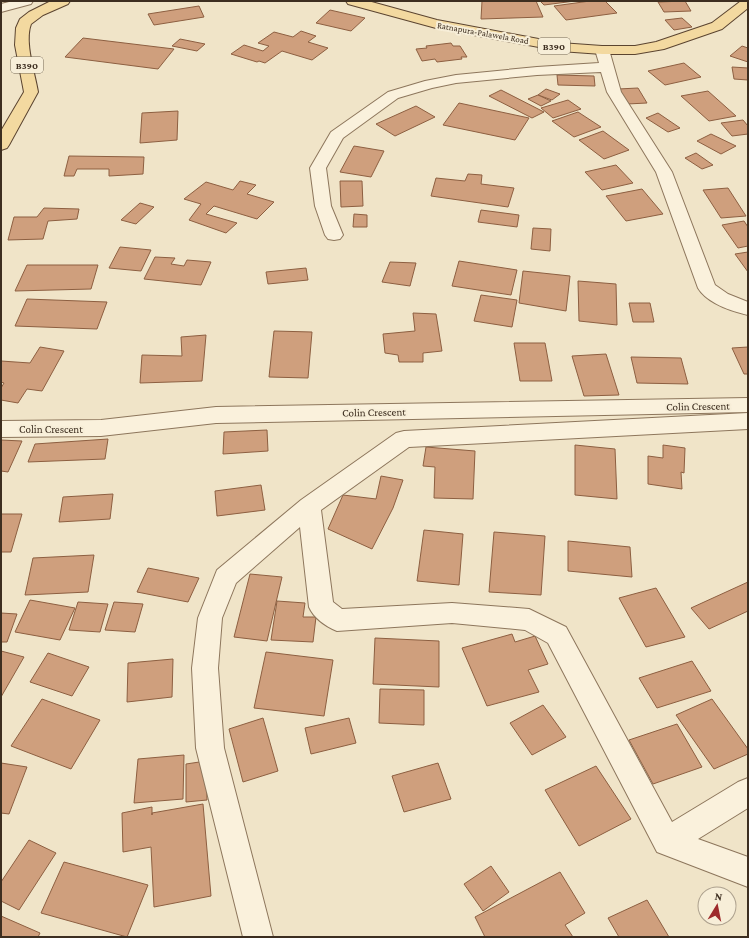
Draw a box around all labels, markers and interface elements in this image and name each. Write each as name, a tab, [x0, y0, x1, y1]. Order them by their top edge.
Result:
street label: Ratnapura-Palawela Road	[436, 20, 530, 46]
road number: B390	[538, 38, 570, 54]
road number: B390	[11, 57, 43, 73]
street label: Colin Crescent	[666, 399, 730, 413]
street label: Colin Crescent	[342, 405, 406, 419]
street label: Colin Crescent	[19, 423, 83, 435]
north arrow	[697, 886, 737, 926]
text: N	[714, 890, 724, 903]

